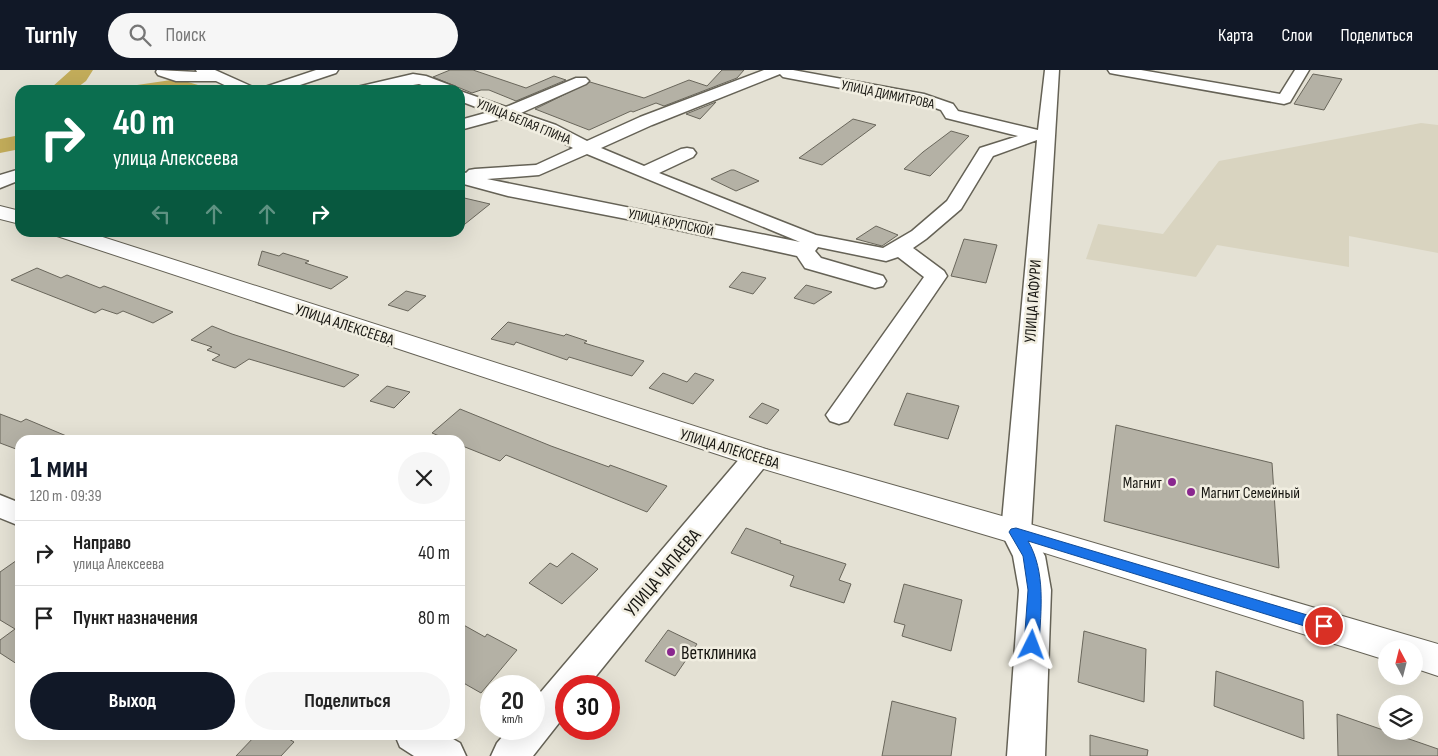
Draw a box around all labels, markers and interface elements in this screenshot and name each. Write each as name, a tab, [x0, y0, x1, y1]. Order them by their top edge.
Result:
search box	[108, 13, 458, 58]
text: Turnly	[25, 21, 78, 50]
icon: search	[126, 21, 154, 49]
text: Поиск	[166, 24, 206, 47]
text: Карта	[1218, 25, 1254, 46]
text: Слои	[1282, 25, 1313, 46]
text: Поделиться	[1341, 25, 1413, 46]
street label: УЛИЦА ДИМИТРОВА	[840, 76, 937, 113]
street label: УЛИЦА БЕЛАЯ ГЛИНА	[474, 95, 574, 148]
text: 40 m	[113, 102, 175, 145]
icon: right	[30, 105, 95, 170]
text: улица Алексеева	[113, 145, 239, 172]
icon: left	[147, 200, 175, 228]
icon: ahead	[200, 200, 228, 228]
icon: ahead	[253, 200, 281, 228]
icon: right	[306, 200, 334, 228]
street label: УЛИЦА КРУПСКОЙ	[627, 205, 715, 240]
street label: УЛИЦА ГАФУРИ	[1021, 259, 1046, 343]
street label: УЛИЦА АЛЕКСЕЕВА	[293, 300, 397, 350]
street label: УЛИЦА АЛЕКСЕЕВА	[678, 425, 782, 474]
text: 1 мин	[30, 450, 88, 486]
button: close	[398, 452, 450, 504]
place label: Магнит	[1123, 474, 1163, 493]
marker: Магнит	[1166, 476, 1178, 488]
place label: Магнит Семейный	[1201, 484, 1300, 503]
marker: Магнит Семейный	[1185, 486, 1197, 498]
text: 120 m · 09:39	[30, 487, 102, 506]
street label: УЛИЦА ЧАПАЕВА	[620, 524, 707, 621]
text: Направо	[73, 532, 131, 555]
icon: right	[30, 539, 58, 567]
text: 40 m	[418, 542, 450, 565]
text: улица Алексеева	[73, 555, 164, 574]
icon: arrive	[30, 604, 58, 632]
pin	[1303, 605, 1345, 647]
text: Пункт назначения	[73, 607, 198, 630]
text: 80 m	[418, 607, 450, 630]
icon: arrive	[1310, 612, 1338, 640]
position arrow	[1005, 618, 1057, 670]
north arrow	[1378, 640, 1422, 685]
map controls	[1378, 640, 1423, 740]
place label: Ветклиника	[681, 642, 757, 665]
marker: Ветклиника	[665, 646, 677, 658]
button: Выход	[30, 672, 235, 730]
button: Поделиться	[245, 672, 450, 730]
speed limit sign: 30	[555, 675, 620, 740]
text: 20	[501, 686, 524, 717]
button: layers	[1378, 695, 1423, 740]
text: km/h	[502, 712, 523, 727]

